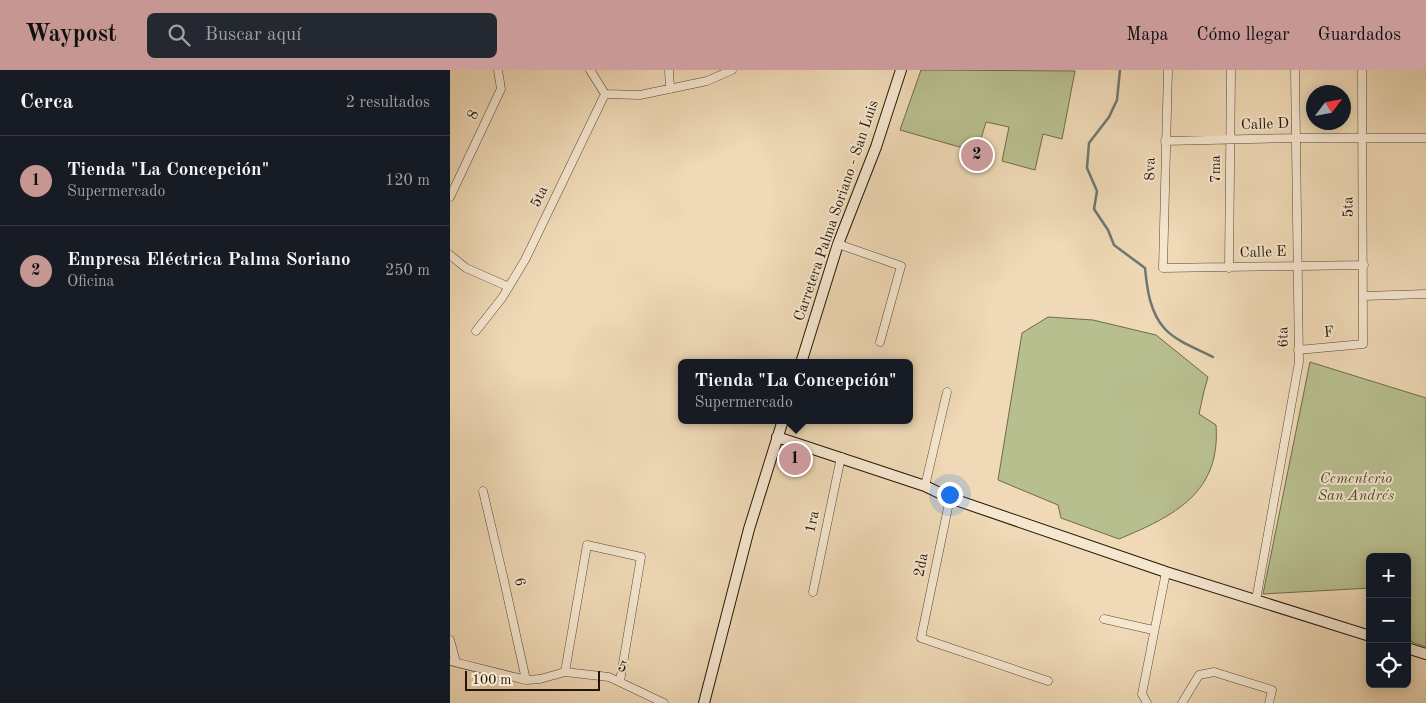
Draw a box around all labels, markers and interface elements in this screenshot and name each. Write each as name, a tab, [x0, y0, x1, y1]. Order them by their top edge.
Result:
search box	[147, 13, 497, 58]
icon: search	[165, 21, 193, 49]
text: Waypost	[25, 23, 117, 47]
text: Buscar aquí	[205, 26, 301, 45]
text: Mapa	[1126, 26, 1168, 44]
text: Cómo llegar	[1196, 26, 1290, 44]
text: Guardados	[1318, 26, 1401, 44]
north arrow	[1306, 85, 1351, 130]
text: Cerca	[20, 92, 73, 113]
text: 2 resultados	[346, 95, 430, 111]
street label: Carretera Palma Soriano - San Luis	[792, 99, 882, 323]
street label: 8	[465, 108, 483, 122]
street label: Calle D	[1241, 117, 1289, 133]
pin: 2	[961, 136, 993, 174]
street label: 7ma	[1209, 154, 1224, 183]
street label: 8va	[1143, 156, 1159, 181]
text: Tienda "La Concepción"	[67, 161, 269, 180]
text: 1	[31, 173, 41, 189]
text: 120 m	[385, 173, 430, 189]
text: Supermercado	[67, 184, 165, 200]
street label: 5ta	[529, 184, 552, 210]
street label: 5ta	[1341, 196, 1357, 218]
street label: Calle E	[1239, 245, 1287, 261]
text: Empresa Eléctrica Palma Soriano	[67, 251, 351, 270]
text: 2	[31, 263, 41, 279]
text: 250 m	[385, 263, 430, 279]
text: Oficina	[67, 274, 115, 290]
street label: F	[1323, 325, 1335, 341]
street label: 6ta	[1276, 326, 1292, 348]
popup	[678, 359, 913, 424]
text: Tienda "La Concepción"	[694, 372, 897, 391]
text: Supermercado	[694, 395, 793, 411]
pin: 1	[779, 440, 811, 478]
park label: Cementerio San Andrés	[1318, 472, 1394, 504]
your location	[937, 482, 963, 508]
street label: 1ra	[803, 509, 823, 534]
street label: 2da	[912, 551, 932, 578]
map controls	[1366, 553, 1411, 688]
button: +	[1366, 553, 1411, 598]
street label: 6	[511, 576, 527, 588]
button: −	[1366, 598, 1411, 643]
button: locate	[1366, 643, 1411, 688]
street label: 5	[615, 659, 629, 677]
scale bar	[465, 668, 600, 691]
text: 100 m	[472, 673, 511, 687]

